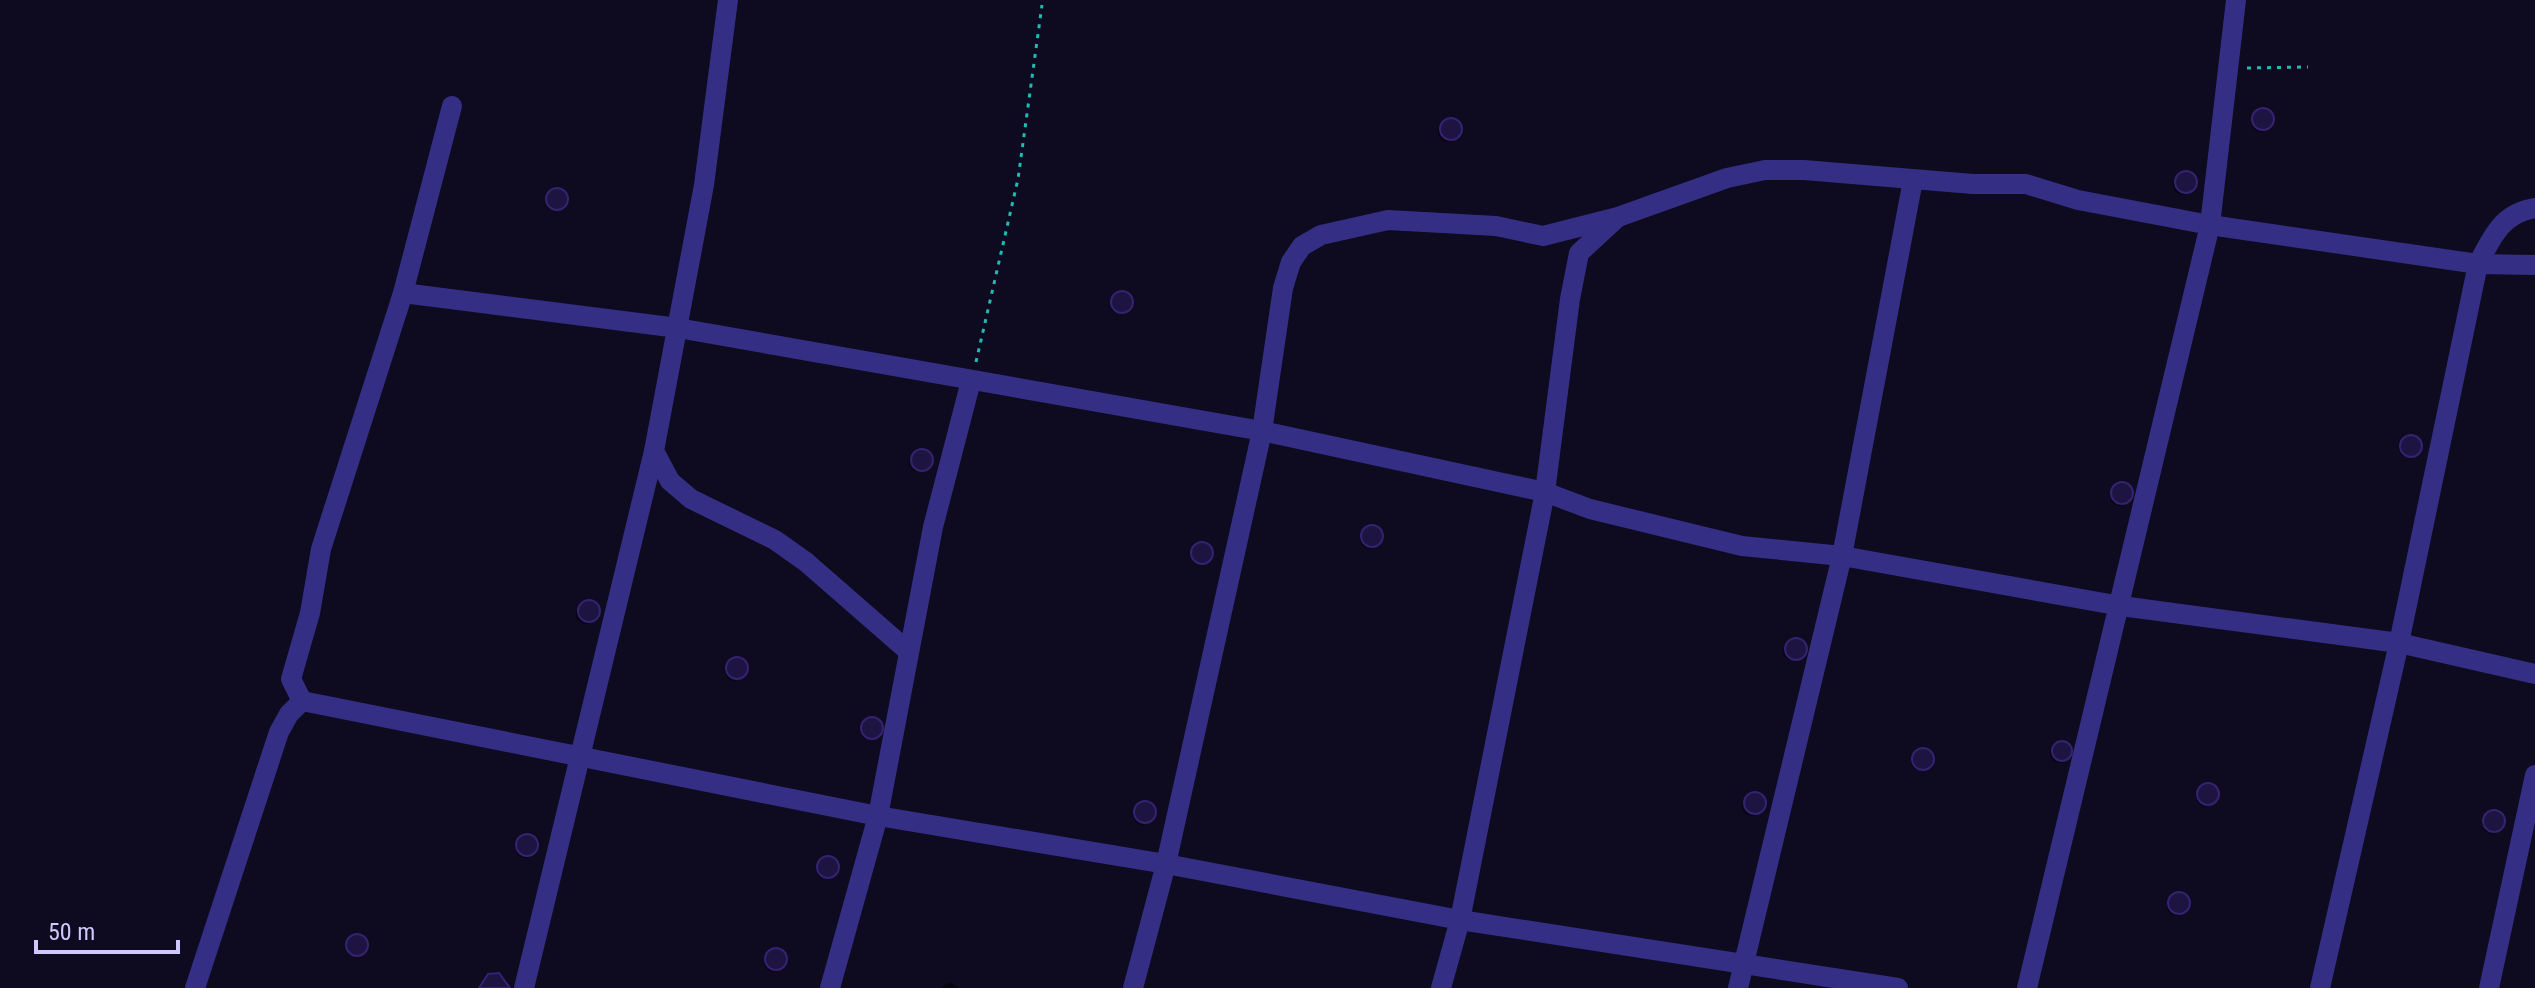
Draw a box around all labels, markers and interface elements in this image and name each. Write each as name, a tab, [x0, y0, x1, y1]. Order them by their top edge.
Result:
scale bar	[36, 904, 178, 954]
text: 50 m	[48, 918, 95, 946]

